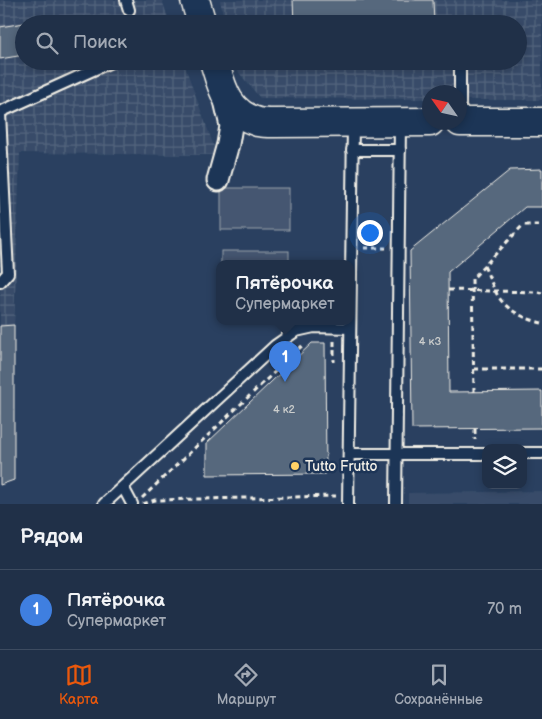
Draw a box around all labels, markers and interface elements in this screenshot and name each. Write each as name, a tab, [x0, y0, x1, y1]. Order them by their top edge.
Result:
search box	[15, 15, 527, 70]
icon: search	[33, 29, 61, 57]
text: Поиск	[73, 31, 127, 54]
north arrow	[422, 85, 467, 130]
your location	[357, 220, 383, 246]
popup	[216, 260, 354, 325]
text: Пятёрочка	[235, 272, 333, 295]
text: Супермаркет	[235, 295, 335, 314]
house number: 4 к3	[419, 335, 441, 348]
pin: 1	[269, 341, 301, 382]
house number: 4 к2	[273, 403, 296, 416]
map controls	[482, 444, 527, 489]
button: layers	[482, 444, 527, 489]
place label: Tutto Frutto	[305, 458, 377, 475]
marker: Tutto Frutto	[289, 460, 301, 472]
text: Рядом	[20, 524, 83, 549]
text: Пятёрочка	[67, 589, 165, 612]
text: 1	[33, 600, 39, 619]
text: 70 m	[487, 600, 522, 619]
text: Супермаркет	[67, 612, 166, 631]
tab: Карта	[59, 661, 99, 708]
tab: Маршрут	[217, 661, 276, 708]
tab: Сохранённые	[394, 661, 483, 708]

